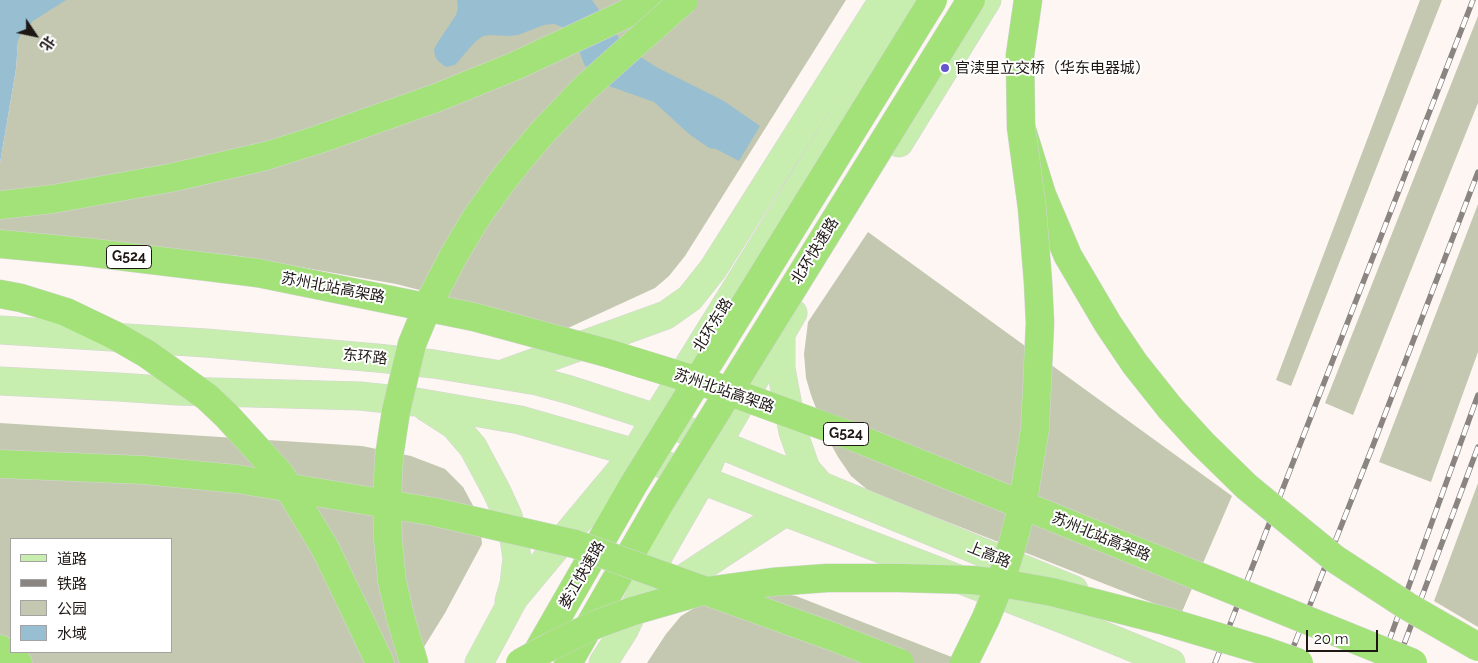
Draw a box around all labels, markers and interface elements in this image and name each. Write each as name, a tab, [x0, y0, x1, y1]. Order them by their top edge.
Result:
north arrow	[10, 10, 60, 60]
text: 北	[37, 33, 58, 54]
place label: 官渎里立交桥（华东电器城）	[955, 59, 1150, 77]
marker: 官渎里立交桥（华东电器城）	[939, 62, 951, 74]
street label: 北环快速路	[787, 214, 843, 288]
road number: G524	[106, 246, 152, 268]
street label: 苏州北站高架路	[280, 269, 386, 307]
street label: 北环东路	[689, 295, 737, 355]
street label: 东环路	[342, 346, 388, 368]
street label: 苏州北站高架路	[671, 365, 777, 417]
road number: G524	[824, 422, 868, 446]
street label: 苏州北站高架路	[1049, 509, 1153, 565]
legend	[10, 538, 172, 653]
street label: 娄江快速路	[555, 538, 609, 612]
street label: 上高路	[965, 538, 1013, 572]
text: 道路	[57, 550, 87, 568]
text: 铁路	[57, 575, 87, 593]
text: 公园	[57, 600, 87, 618]
scale bar	[1308, 620, 1380, 652]
text: 水域	[57, 625, 87, 643]
text: 20 m	[1314, 630, 1349, 648]

